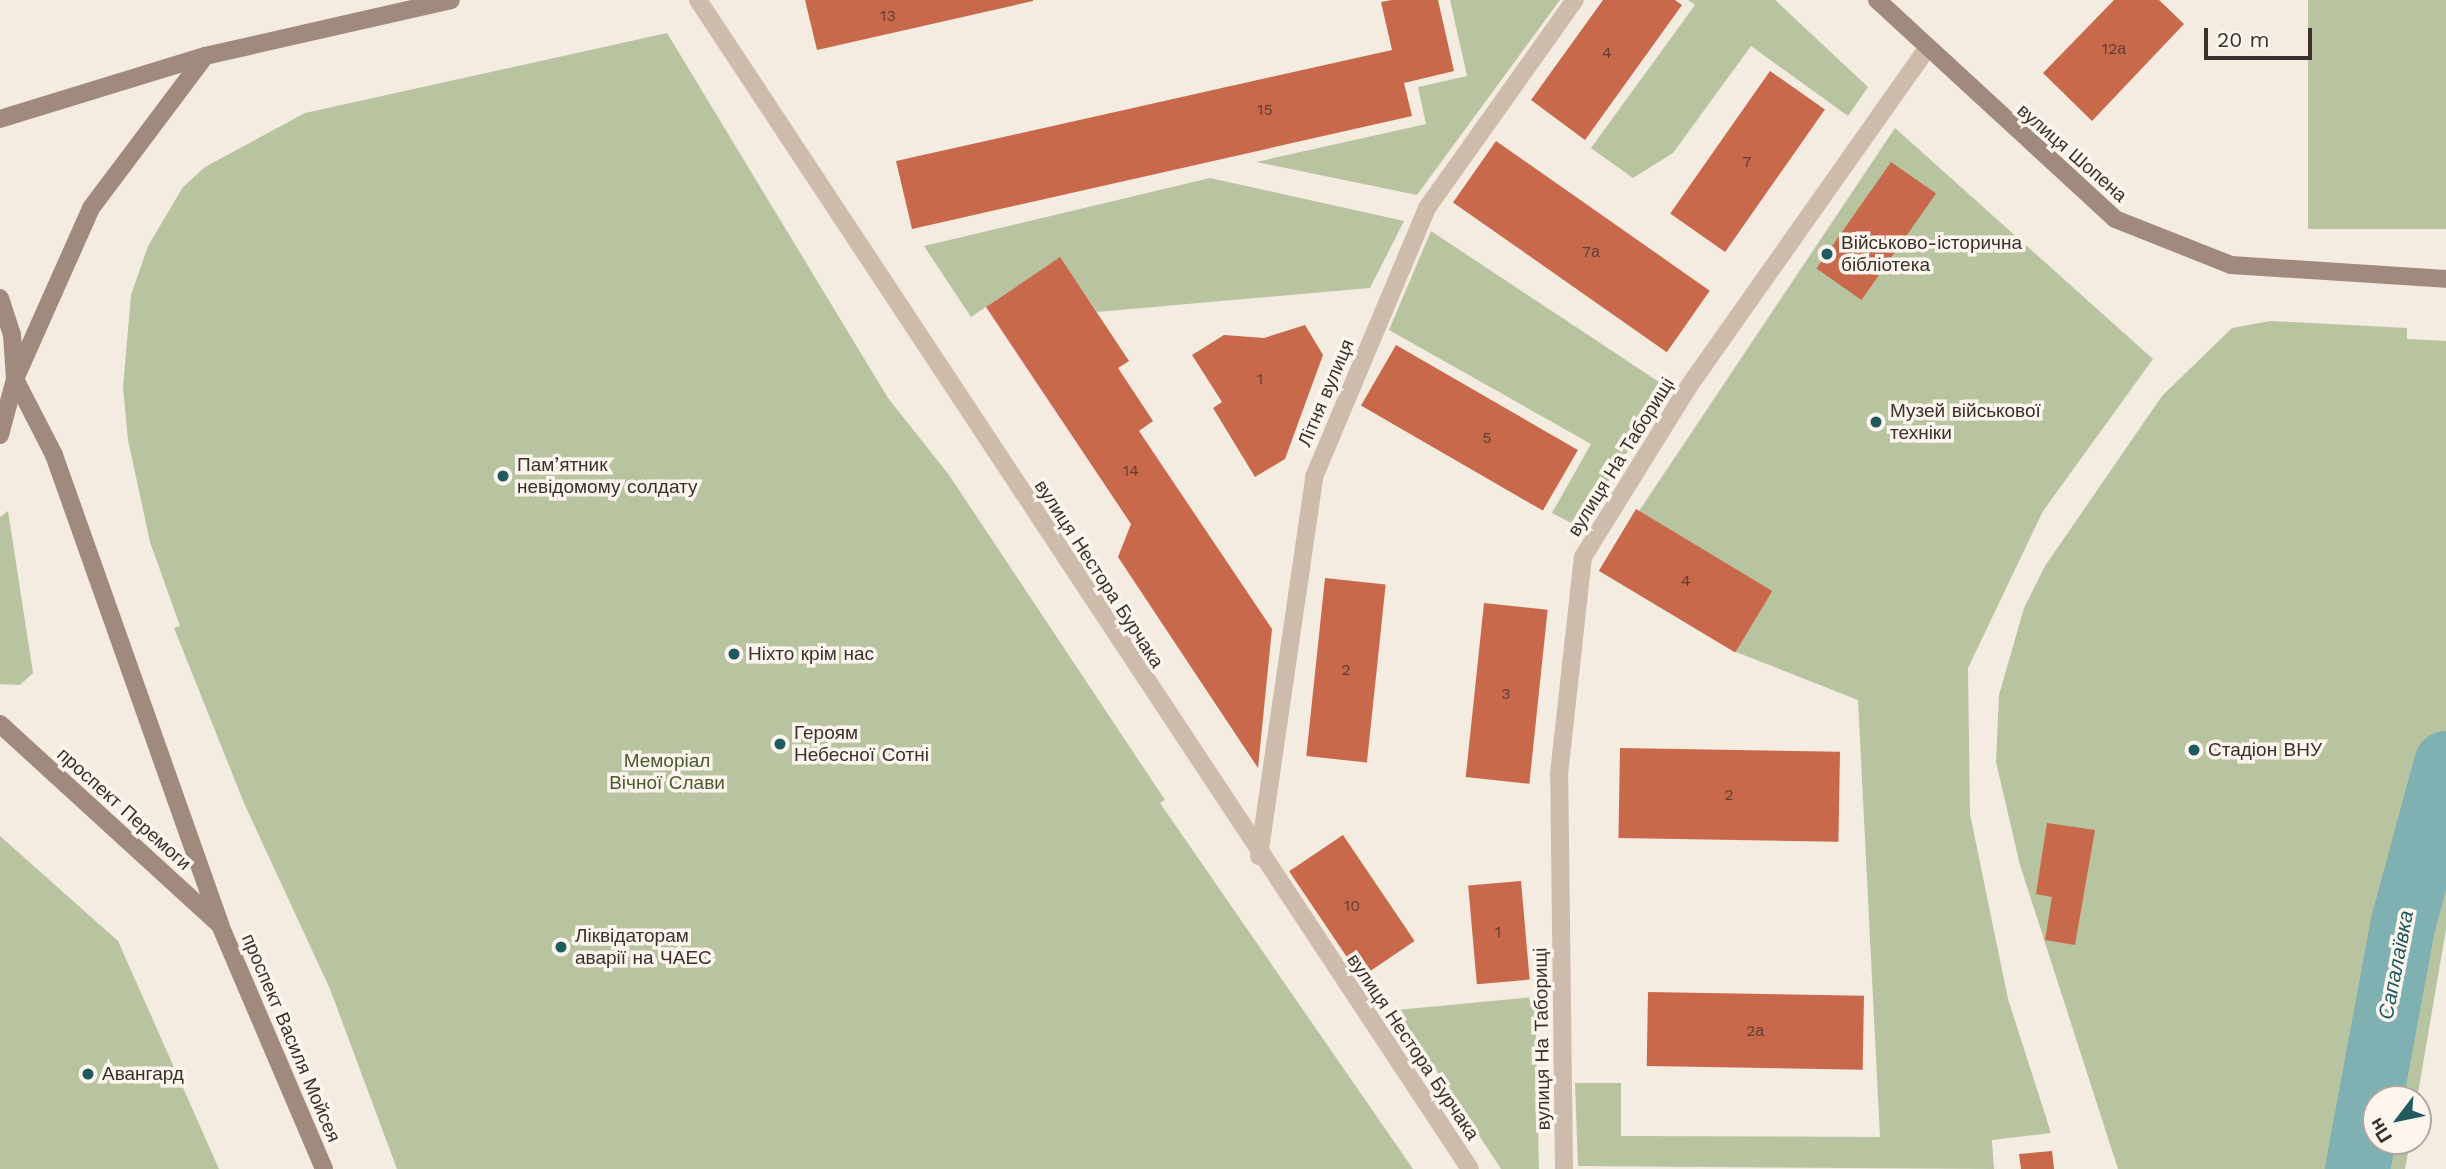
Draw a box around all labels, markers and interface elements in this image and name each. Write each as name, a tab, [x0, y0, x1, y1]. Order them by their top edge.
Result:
house number: 13	[880, 6, 896, 26]
scale bar	[2208, 14, 2316, 58]
text: 20 m	[2217, 27, 2269, 52]
house number: 12а	[2102, 39, 2126, 59]
house number: 4	[1602, 43, 1612, 63]
street label: вулиця Шопена	[2012, 99, 2132, 207]
house number: 15	[1257, 100, 1273, 120]
house number: 7	[1743, 152, 1751, 172]
place label: Військово-історична бібліотека	[1841, 232, 2022, 276]
house number: 7а	[1582, 242, 1600, 262]
marker: Військово-історична бібліотека	[1819, 246, 1835, 262]
street label: Літня вулиця	[1293, 336, 1359, 450]
house number: 1	[1257, 369, 1263, 389]
street label: вулиця На Таборищі	[1563, 373, 1679, 541]
place label: Музей військової техніки	[1890, 400, 2041, 444]
marker: Музей військової техніки	[1868, 414, 1884, 430]
house number: 5	[1482, 428, 1492, 448]
place label: Пам’ятник невідомому солдату	[517, 454, 698, 498]
house number: 14	[1123, 461, 1139, 481]
marker: Пам’ятник невідомому солдату	[495, 468, 511, 484]
street label: вулиця Нестора Бурчака	[1030, 476, 1168, 672]
house number: 4	[1681, 571, 1691, 591]
place label: Ніхто крім нас	[748, 643, 874, 665]
marker: Ніхто крім нас	[726, 646, 742, 662]
house number: 2	[1341, 660, 1351, 680]
house number: 3	[1501, 684, 1511, 704]
place label: Героям Небесної Сотні	[794, 722, 929, 766]
marker: Героям Небесної Сотні	[772, 736, 788, 752]
place label: Стадіон ВНУ	[2208, 739, 2322, 761]
marker: Стадіон ВНУ	[2186, 742, 2202, 758]
street label: проспект Перемоги	[52, 743, 196, 875]
park label: Меморіал Вічної Слави	[609, 750, 725, 794]
house number: 2	[1724, 785, 1734, 805]
house number: 10	[1344, 896, 1360, 916]
water label: Сапалаївка	[2373, 908, 2419, 1022]
house number: 1	[1495, 922, 1501, 942]
place label: Ліквідаторам аварії на ЧАЕС	[575, 925, 712, 969]
street label: проспект Василя Мойсея	[237, 930, 345, 1146]
marker: Ліквідаторам аварії на ЧАЕС	[553, 939, 569, 955]
street label: вулиця На Таборищі	[1529, 947, 1555, 1131]
street label: вулиця Нестора Бурчака	[1342, 950, 1484, 1144]
house number: 2а	[1746, 1021, 1764, 1041]
place label: Авангард	[102, 1063, 184, 1085]
marker: Авангард	[80, 1066, 96, 1082]
north arrow	[2362, 1085, 2432, 1155]
text: Пн	[2364, 1114, 2397, 1147]

